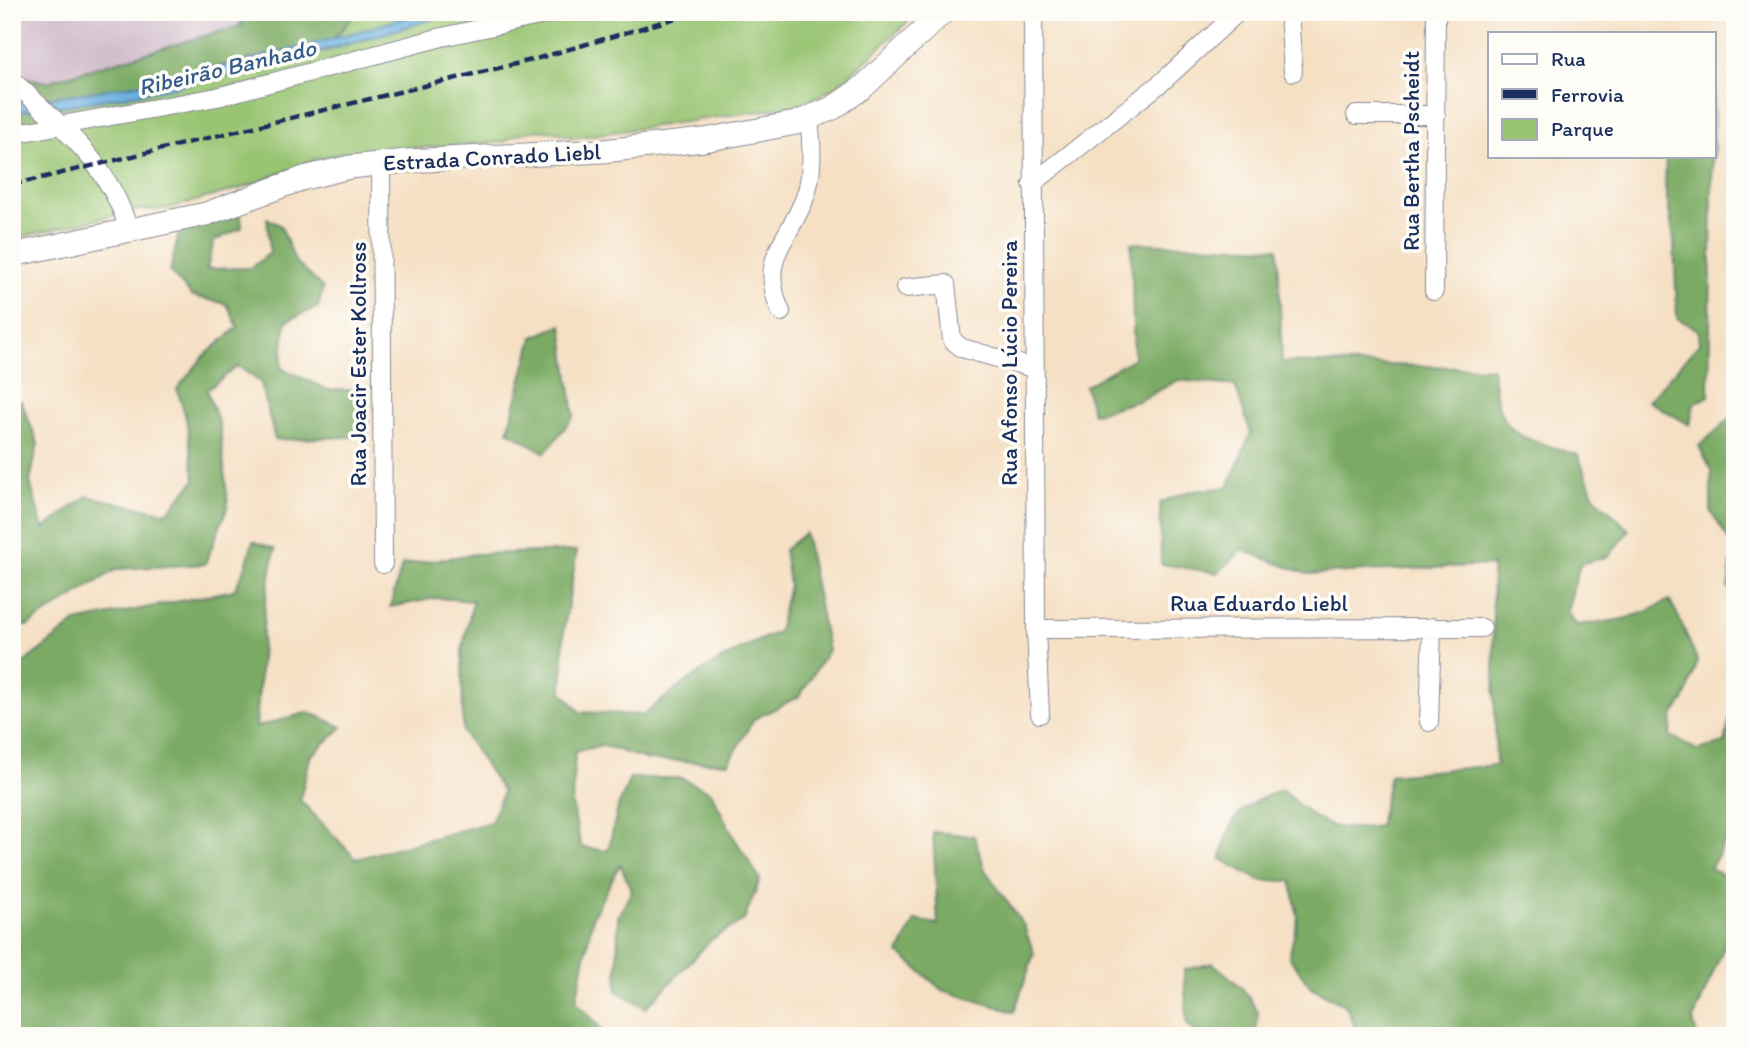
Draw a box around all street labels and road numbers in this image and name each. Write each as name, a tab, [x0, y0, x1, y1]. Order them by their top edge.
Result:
street label: Rua Bertha Pscheidt	[1397, 51, 1425, 251]
street label: Estrada Conrado Liebl	[382, 137, 602, 177]
street label: Rua Afonso Lúcio Pereira	[995, 240, 1023, 486]
street label: Rua Joacir Ester Kollross	[344, 242, 372, 486]
street label: Rua Eduardo Liebl	[1170, 589, 1349, 617]

